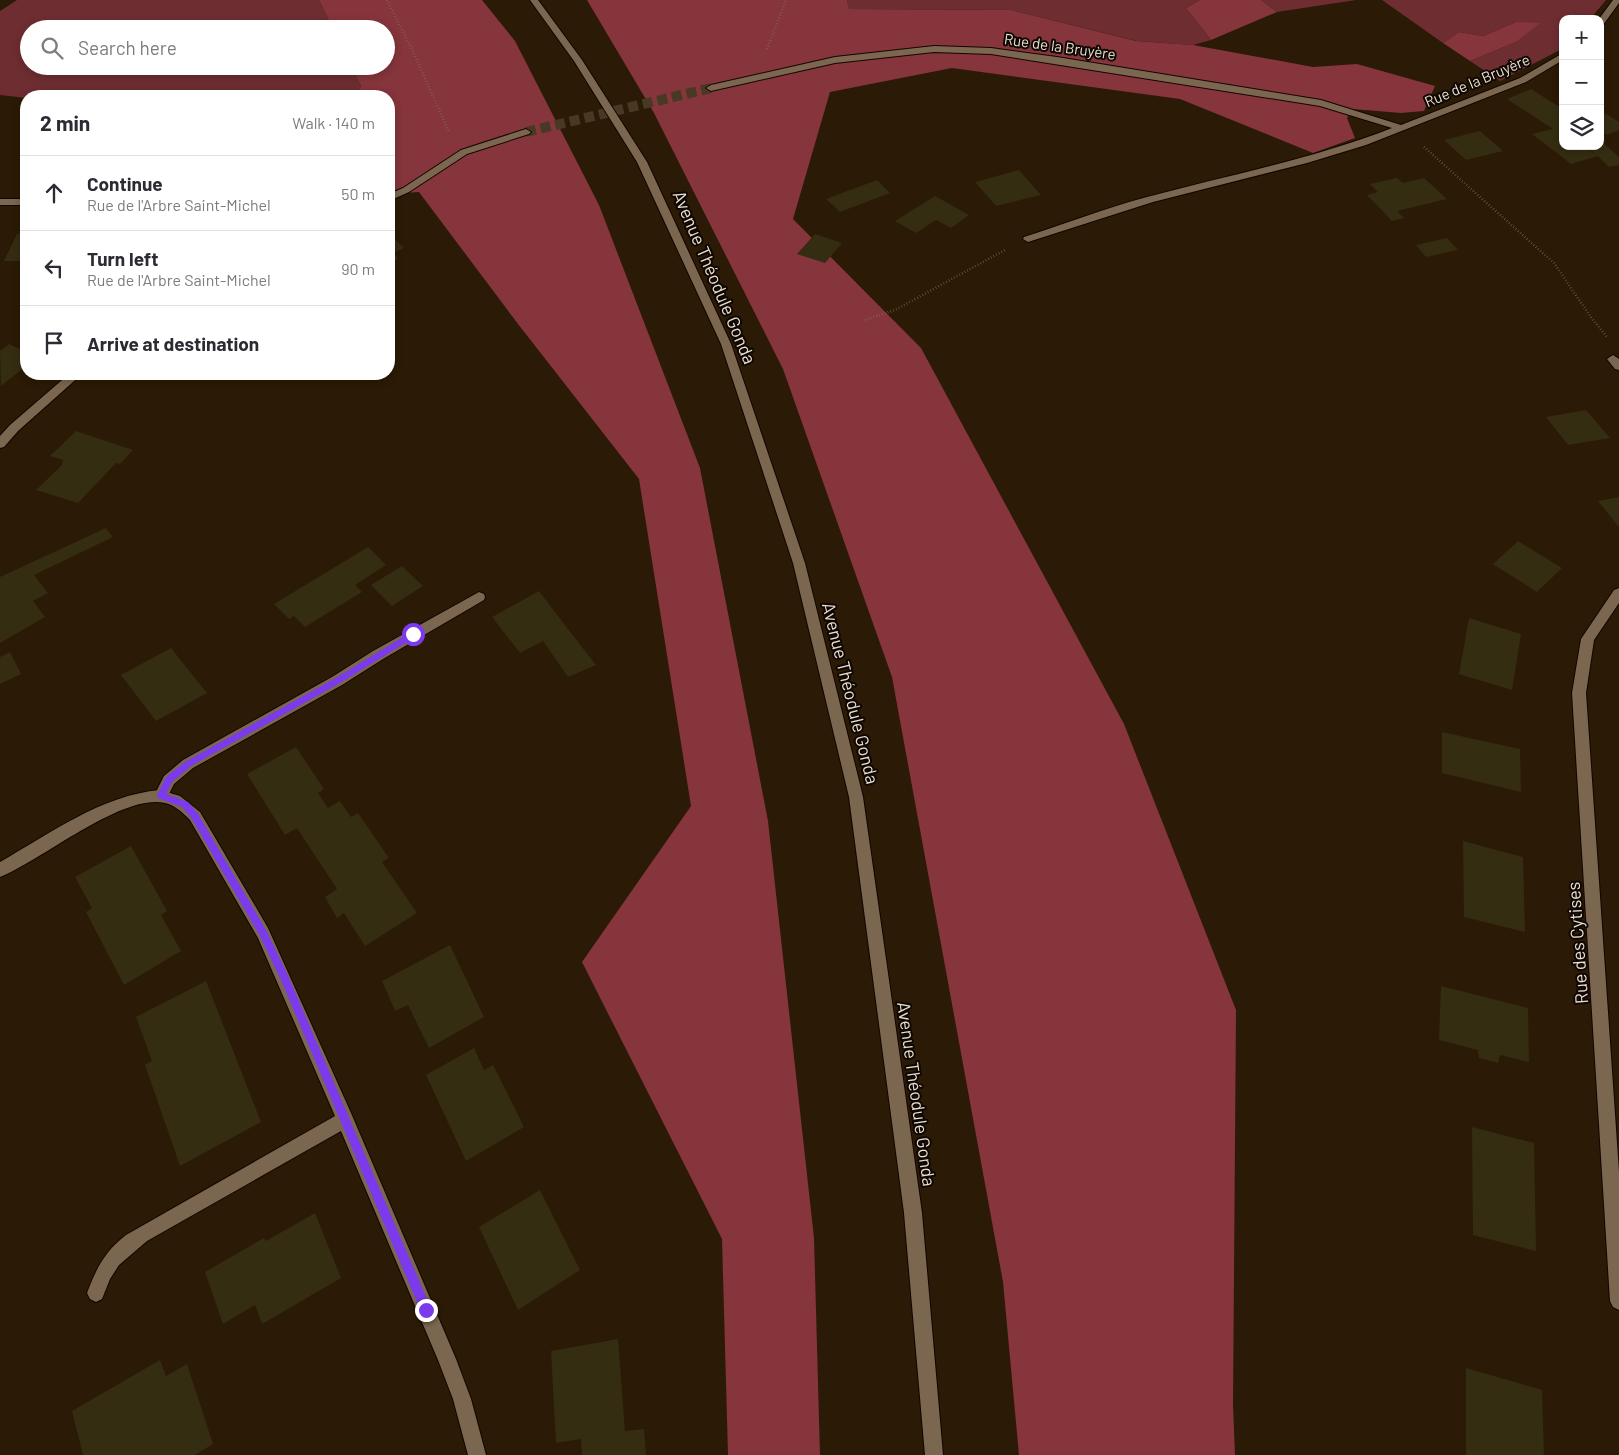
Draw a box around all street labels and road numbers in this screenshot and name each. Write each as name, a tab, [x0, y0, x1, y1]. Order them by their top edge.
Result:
street label: Rue de la Bruyère	[1003, 29, 1117, 63]
street label: Rue de la Bruyère	[1422, 50, 1532, 110]
street label: Avenue Théodule Gonda	[668, 187, 762, 367]
street label: Avenue Théodule Gonda	[818, 600, 884, 786]
street label: Rue des Cytises	[1562, 881, 1592, 1005]
street label: Avenue Théodule Gonda	[893, 1000, 941, 1188]

